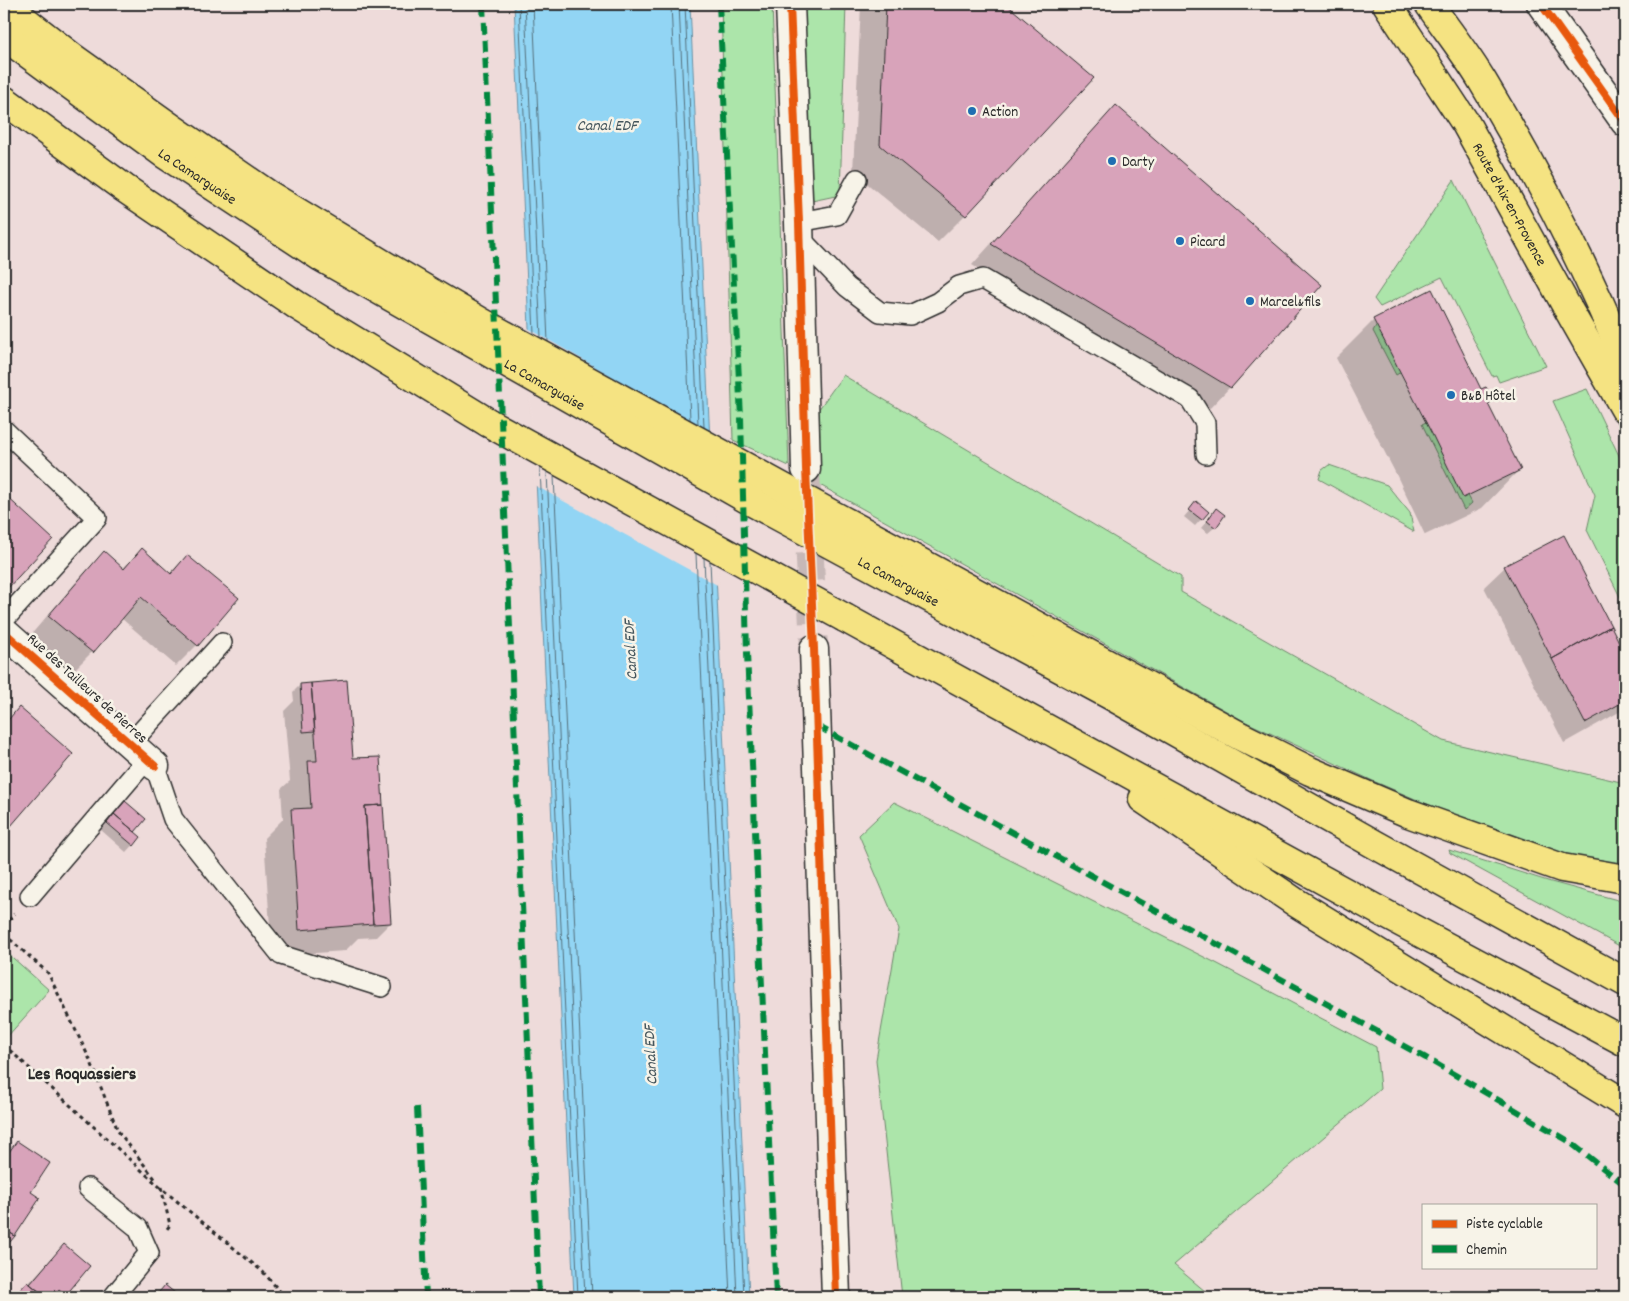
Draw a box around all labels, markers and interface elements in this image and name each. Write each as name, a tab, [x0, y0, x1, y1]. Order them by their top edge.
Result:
place label: Action	[982, 102, 1018, 124]
marker: Action	[966, 105, 978, 117]
water label: Canal EDF	[577, 115, 640, 138]
street label: Route d'Aix-en-Provence	[1465, 139, 1551, 271]
street label: La Camarguaise	[153, 144, 241, 212]
place label: Darty	[1122, 152, 1155, 174]
marker: Darty	[1106, 155, 1118, 167]
place label: Picard	[1190, 232, 1225, 254]
marker: Picard	[1174, 235, 1186, 247]
place label: Marcel&fils	[1260, 292, 1321, 314]
marker: Marcel&fils	[1244, 295, 1256, 307]
street label: La Camarguaise	[499, 354, 589, 418]
place label: B&B Hôtel	[1461, 386, 1516, 408]
marker: B&B Hôtel	[1445, 389, 1457, 401]
street label: La Camarguaise	[853, 552, 943, 614]
water label: Canal EDF	[618, 616, 645, 681]
street label: Rue des Tailleurs de Pierres	[21, 629, 152, 750]
water label: Canal EDF	[638, 1021, 665, 1086]
district label: Les Roquassiers	[28, 1063, 137, 1088]
legend	[1422, 1204, 1596, 1268]
text: Piste cyclable	[1466, 1214, 1543, 1236]
text: Chemin	[1466, 1240, 1507, 1262]

